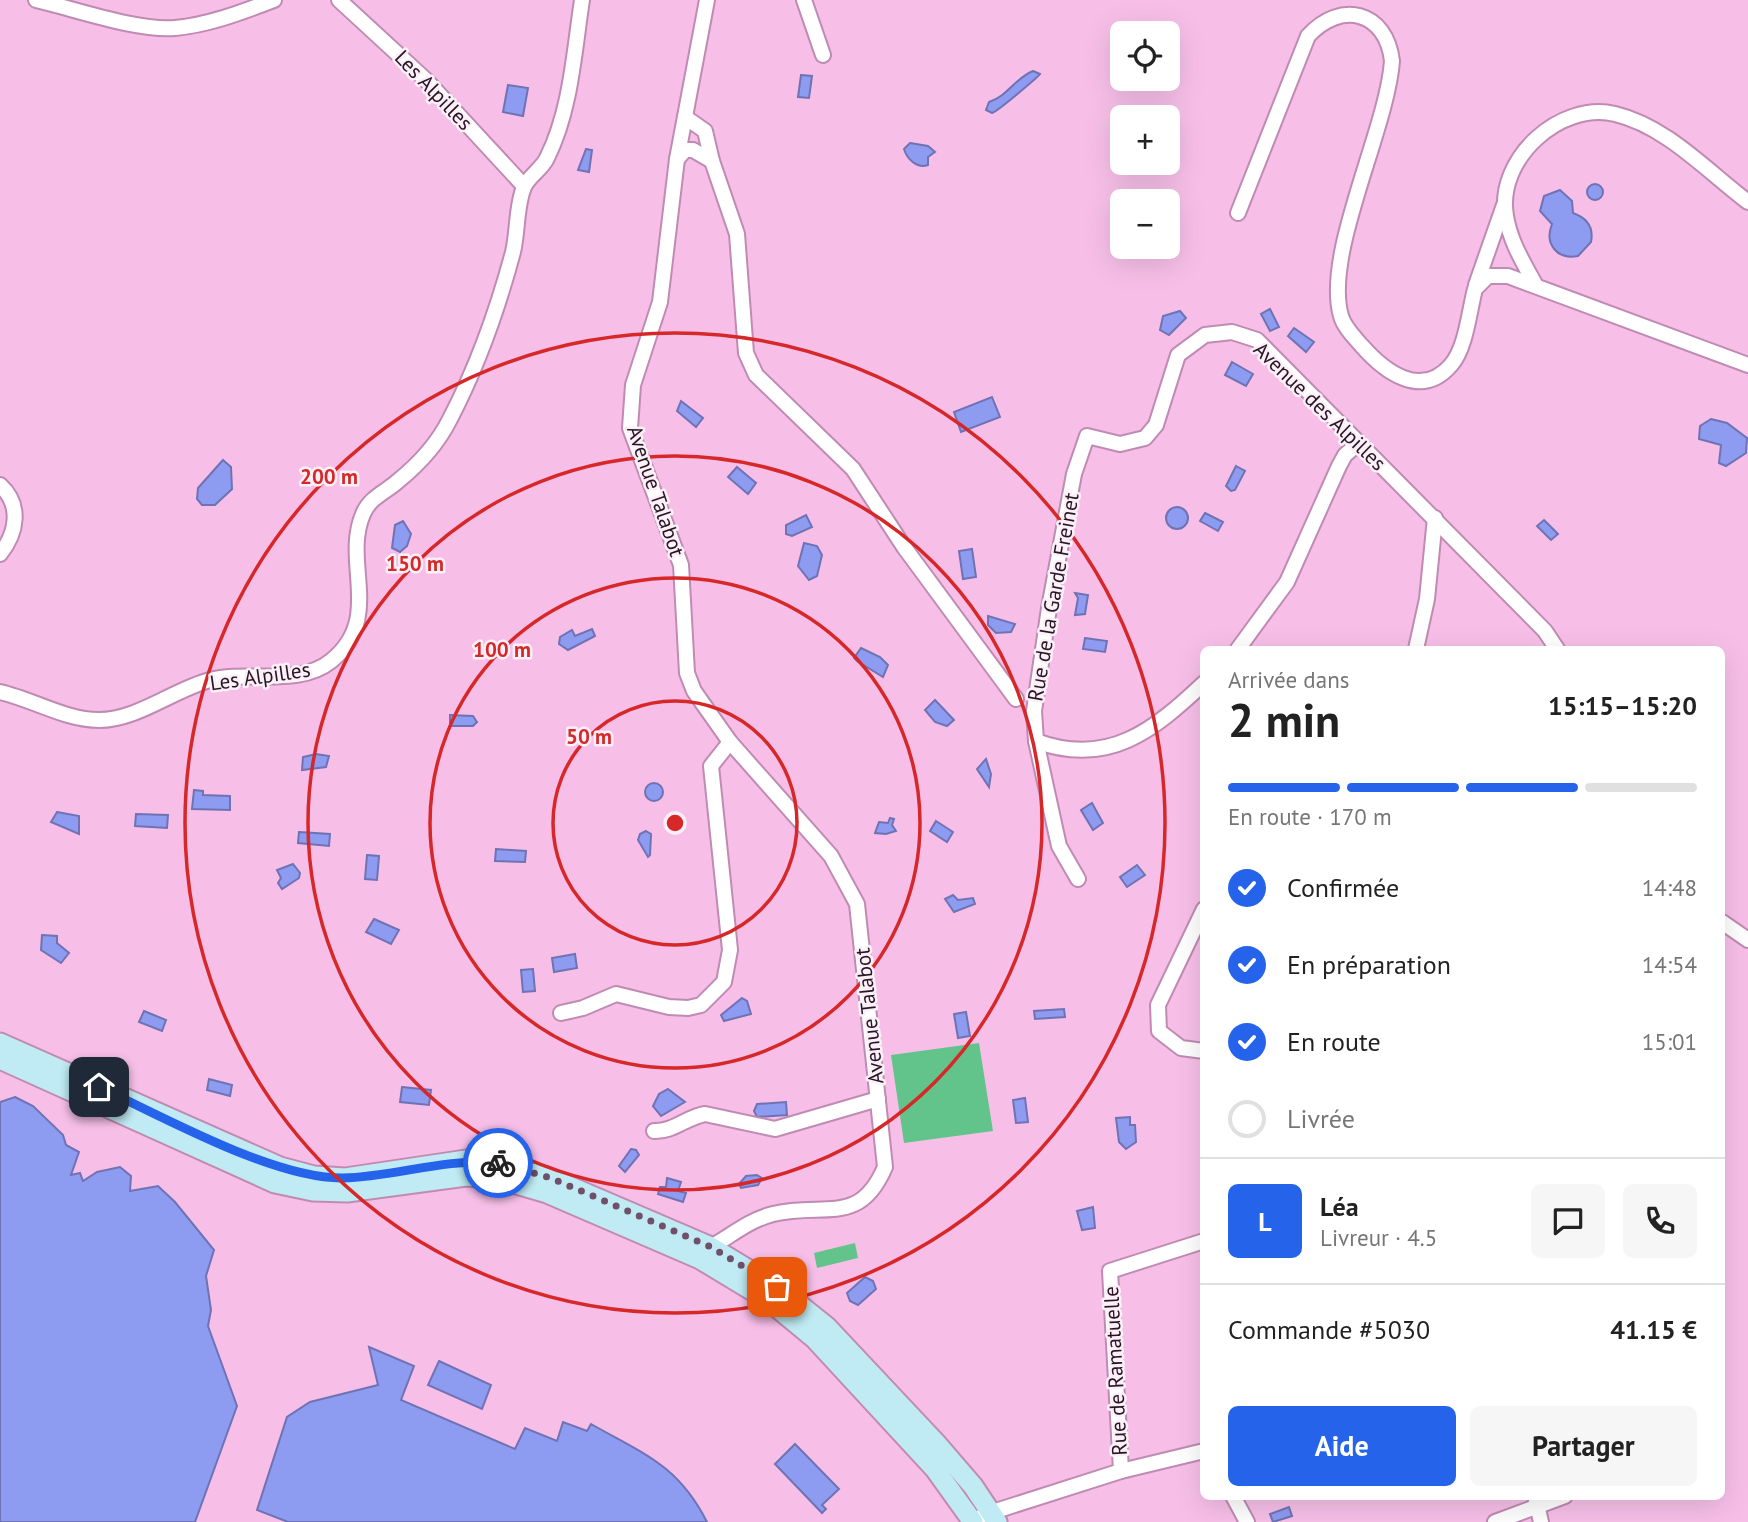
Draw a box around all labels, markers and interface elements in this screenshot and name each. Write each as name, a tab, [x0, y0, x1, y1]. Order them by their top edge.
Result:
map controls	[1110, 21, 1180, 259]
button: locate	[1110, 21, 1180, 91]
street label: Les Alpilles	[389, 44, 479, 136]
button: +	[1110, 105, 1180, 175]
button: −	[1110, 189, 1180, 259]
street label: Avenue des Alpilles	[1248, 336, 1392, 476]
street label: Avenue Talabot	[621, 422, 691, 560]
text: 200 m	[300, 463, 358, 490]
street label: Rue de la Garde Freinet	[1021, 491, 1085, 703]
text: 150 m	[386, 550, 444, 577]
text: 100 m	[473, 636, 531, 663]
street label: Les Alpilles	[208, 656, 312, 696]
text: Arrivée dans	[1228, 665, 1349, 694]
text: 15:15–15:20	[1548, 689, 1697, 722]
text: 2 min	[1228, 690, 1340, 750]
text: 50 m	[566, 723, 612, 750]
text: En route · 170 m	[1228, 802, 1392, 831]
centre of rings	[663, 811, 687, 835]
icon: check	[1228, 869, 1266, 907]
text: Confirmée	[1287, 871, 1399, 904]
text: 14:48	[1642, 873, 1697, 902]
icon: check	[1228, 946, 1266, 984]
street label: Avenue Talabot	[848, 947, 890, 1085]
text: En préparation	[1287, 948, 1451, 981]
text: 14:54	[1642, 950, 1697, 979]
icon: check	[1228, 1023, 1266, 1061]
text: En route	[1287, 1025, 1381, 1058]
text: 15:01	[1642, 1027, 1697, 1056]
pin	[69, 1057, 129, 1117]
icon: home	[80, 1068, 118, 1106]
text: Livrée	[1287, 1102, 1355, 1135]
courier	[463, 1128, 533, 1198]
icon: bike	[479, 1144, 517, 1182]
button: chat	[1531, 1184, 1605, 1258]
button: phone	[1623, 1184, 1697, 1258]
text: Léa	[1320, 1190, 1359, 1223]
text: L	[1258, 1205, 1272, 1238]
text: Livreur · 4.5	[1320, 1223, 1437, 1252]
pin	[747, 1257, 807, 1317]
icon: bag	[758, 1268, 796, 1306]
street label: Rue de Ramatuelle	[1097, 1286, 1133, 1456]
text: Commande #5030	[1228, 1313, 1430, 1346]
text: 41.15 €	[1610, 1313, 1697, 1346]
button: Aide	[1228, 1406, 1456, 1486]
button: Partager	[1470, 1406, 1697, 1486]

